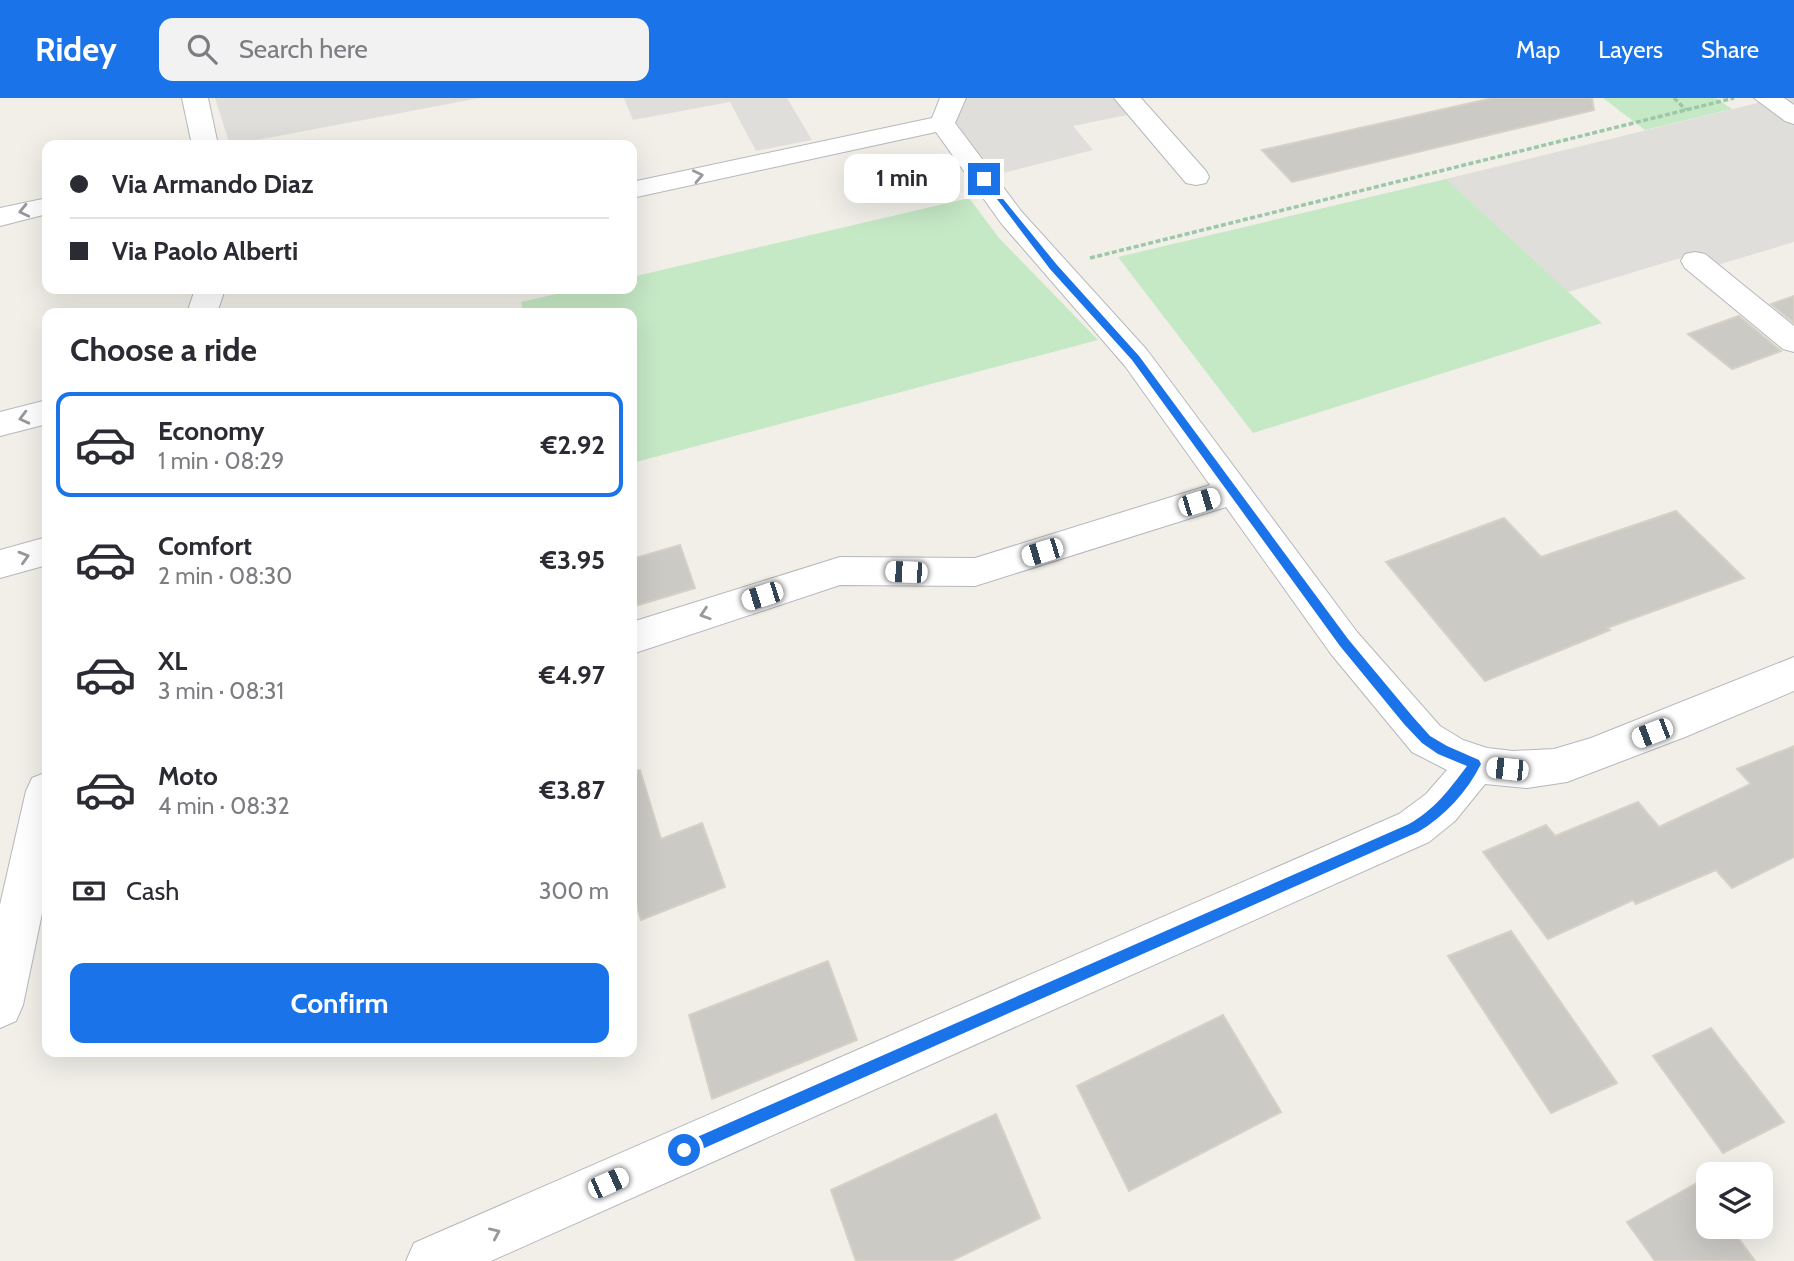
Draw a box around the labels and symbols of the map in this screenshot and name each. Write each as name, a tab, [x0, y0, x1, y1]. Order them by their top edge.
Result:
callout: 1 min	[844, 154, 960, 204]
route end	[968, 163, 1000, 195]
one-way arrow	[692, 169, 704, 184]
one-way arrow	[18, 203, 30, 218]
one-way arrow	[18, 410, 30, 424]
car	[1176, 486, 1223, 518]
car	[1019, 536, 1066, 568]
one-way arrow	[17, 551, 29, 566]
car	[885, 561, 928, 583]
car	[739, 580, 786, 612]
one-way arrow	[699, 606, 711, 621]
car	[1629, 716, 1676, 750]
car	[1486, 756, 1529, 782]
route start	[668, 1134, 700, 1166]
car	[585, 1165, 632, 1201]
one-way arrow	[487, 1227, 500, 1241]

